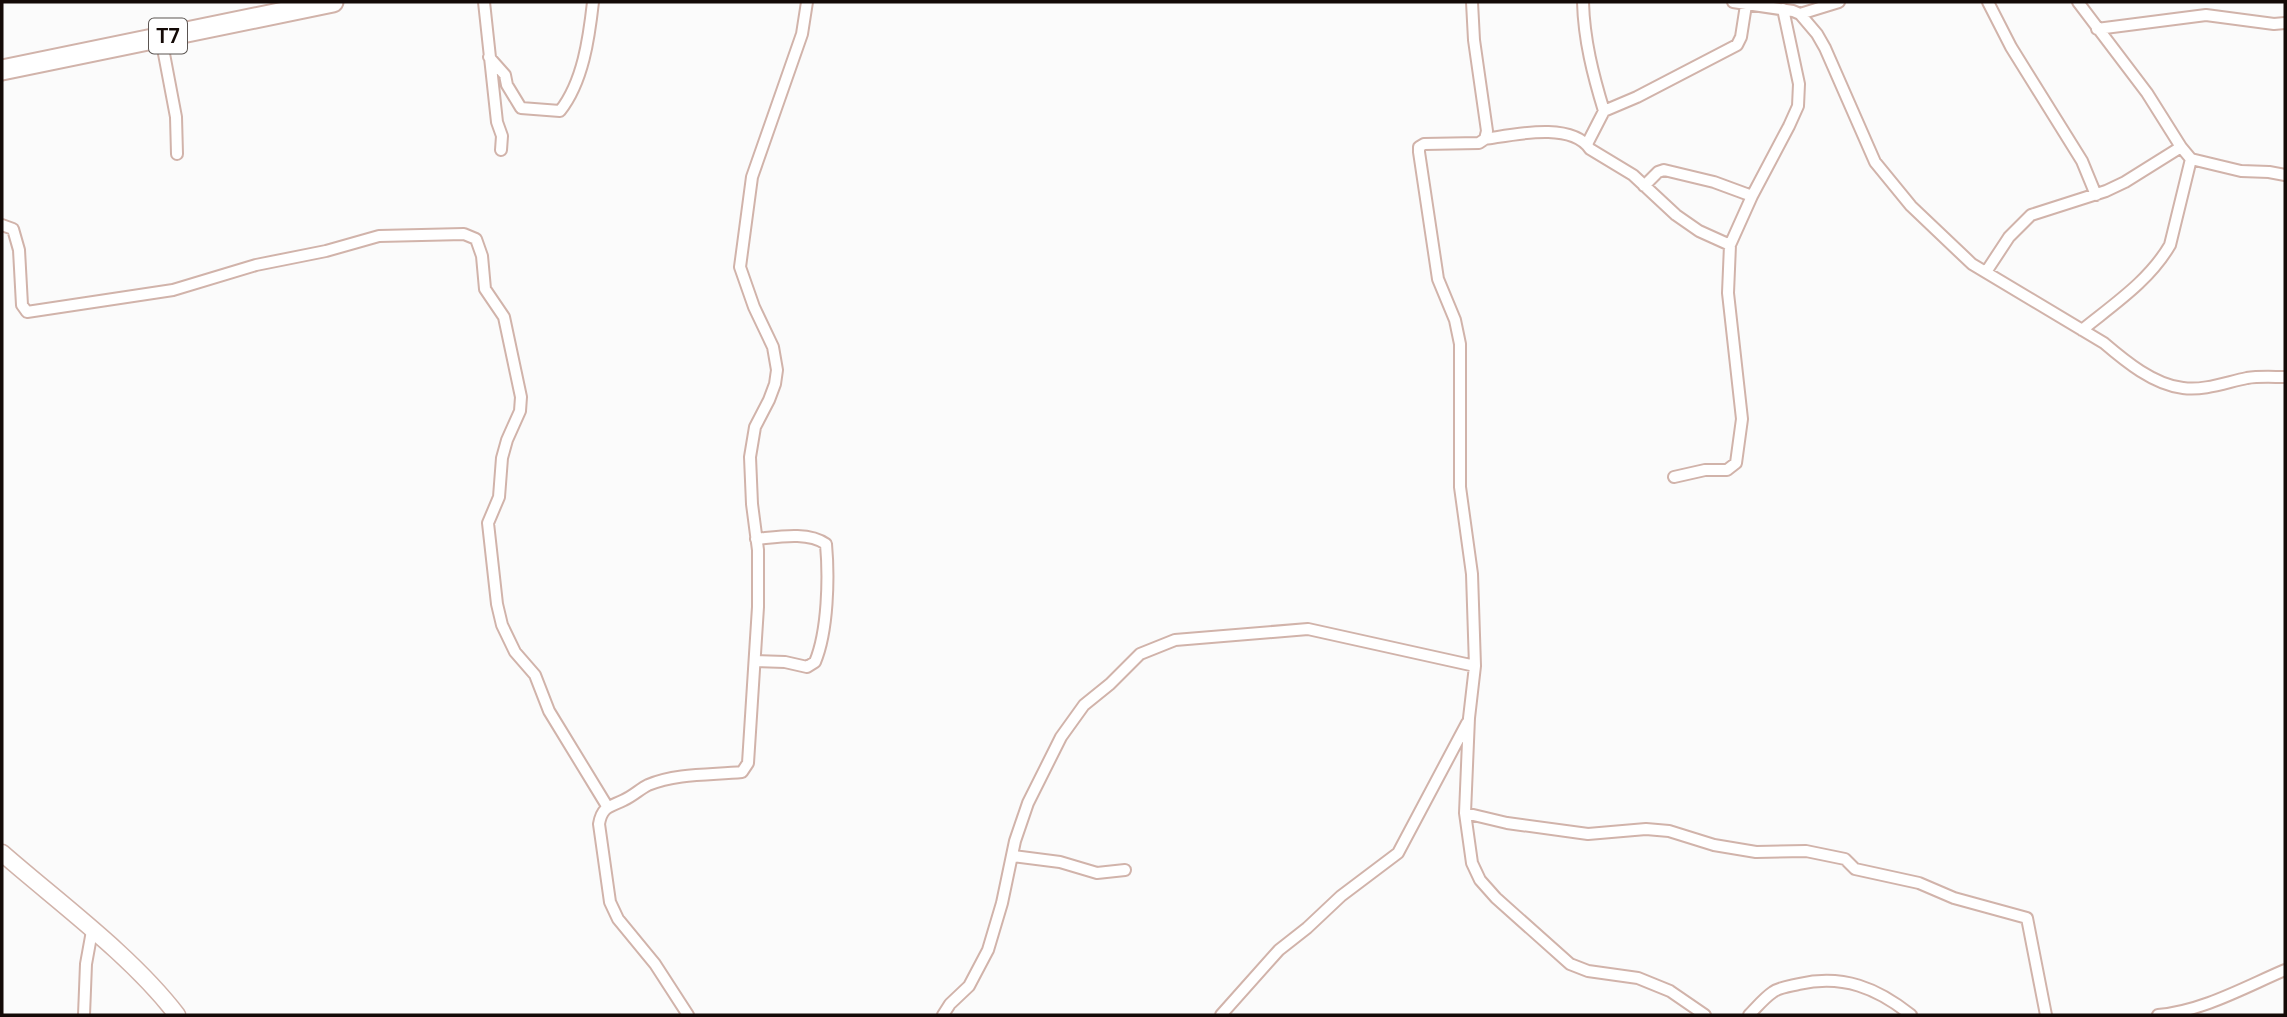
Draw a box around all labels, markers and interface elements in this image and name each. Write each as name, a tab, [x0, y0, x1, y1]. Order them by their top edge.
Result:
road number: T7	[149, 19, 187, 54]

